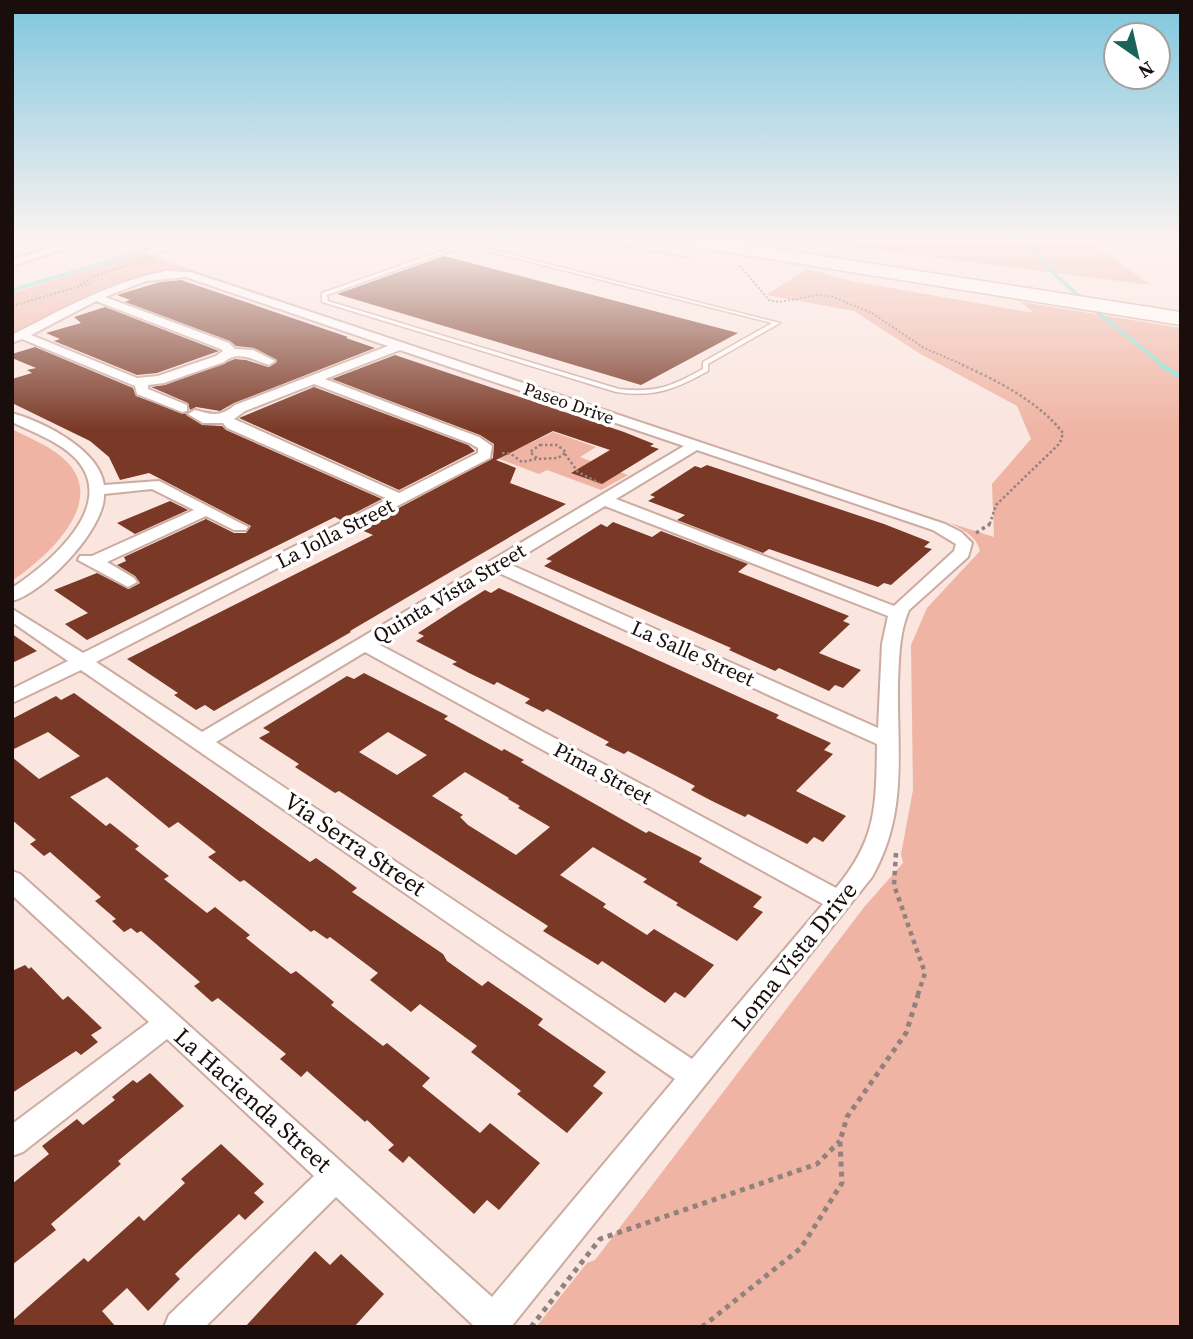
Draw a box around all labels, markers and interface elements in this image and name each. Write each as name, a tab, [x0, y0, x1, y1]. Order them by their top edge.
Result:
north arrow	[1102, 21, 1172, 91]
text: N	[1133, 55, 1160, 85]
street label: Paseo Drive	[520, 376, 618, 430]
street label: La Jolla Street	[271, 491, 399, 575]
street label: Quinta Vista Street	[367, 536, 531, 650]
street label: La Salle Street	[627, 613, 759, 693]
street label: Pima Street	[549, 735, 657, 811]
street label: Via Serra Street	[277, 784, 433, 904]
street label: Loma Vista Drive	[724, 875, 864, 1037]
street label: La Hacienda Street	[167, 1020, 339, 1180]

